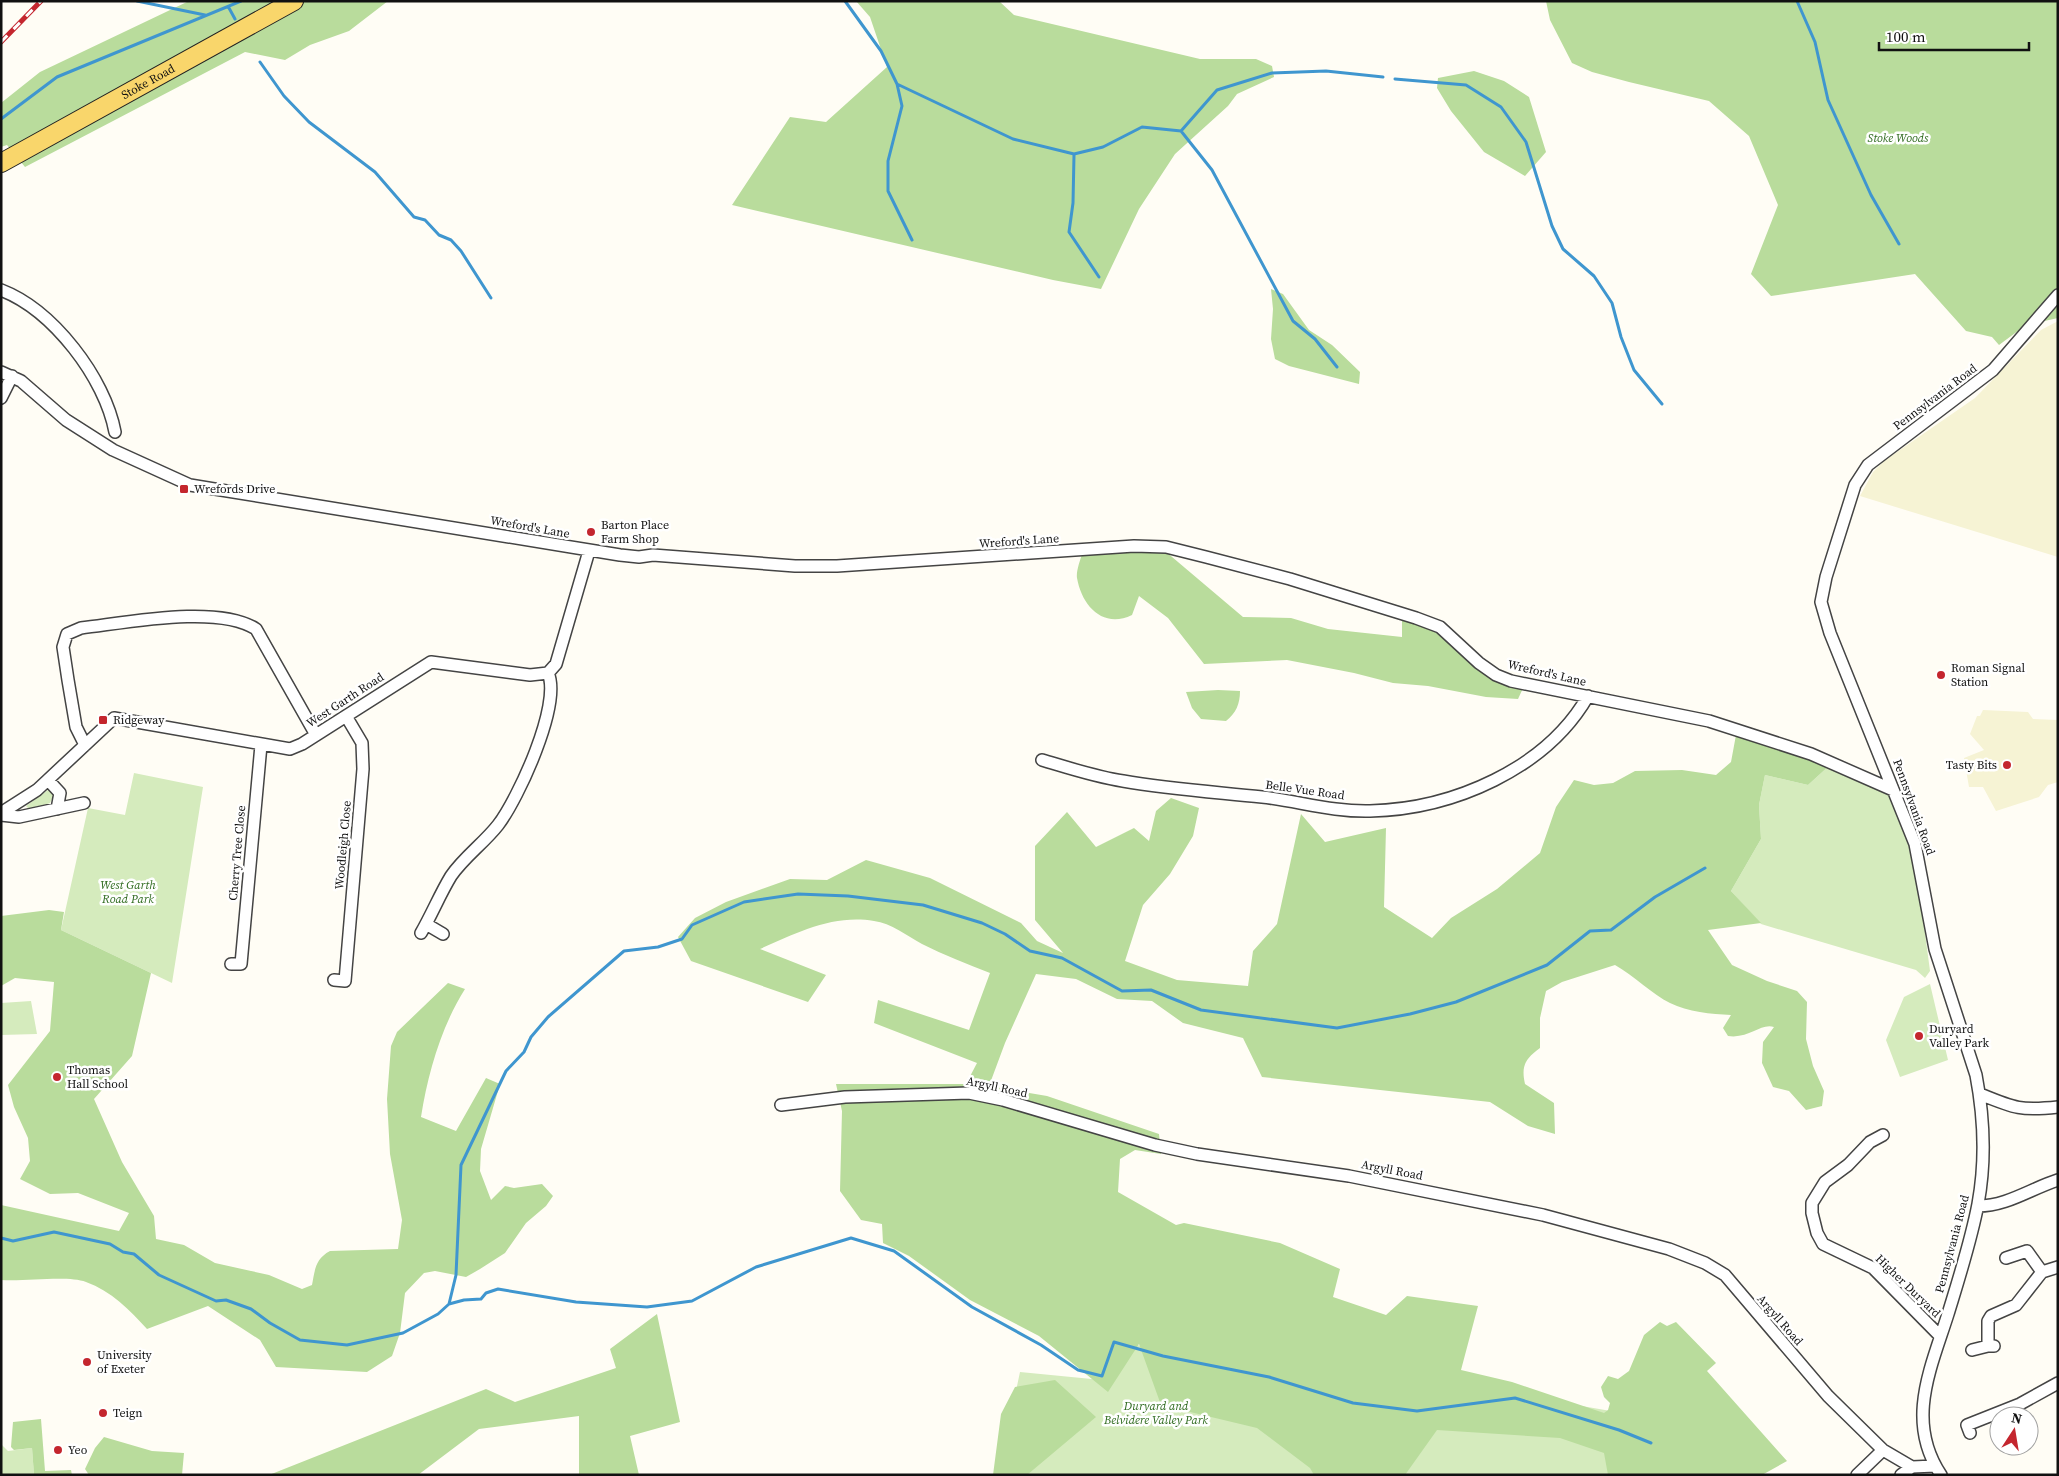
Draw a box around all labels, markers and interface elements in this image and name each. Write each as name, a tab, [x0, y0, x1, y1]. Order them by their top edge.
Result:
scale bar	[1879, 20, 2029, 52]
text: 100 m	[1886, 26, 1926, 47]
street label: Stoke Road	[118, 60, 178, 103]
park label: Stoke Woods	[1868, 130, 1929, 146]
street label: Pennsylvania Road	[1890, 360, 1980, 434]
place label: Wrefords Drive	[194, 481, 275, 497]
marker: Wrefords Drive	[178, 483, 190, 495]
street label: Wreford's Lane	[489, 512, 571, 542]
place label: Barton Place Farm Shop	[601, 517, 669, 547]
marker: Barton Place Farm Shop	[585, 526, 597, 538]
street label: Wreford's Lane	[978, 530, 1060, 552]
street label: Wreford's Lane	[1506, 656, 1588, 690]
place label: Roman Signal Station	[1951, 660, 2026, 690]
street label: West Garth Road	[303, 669, 387, 731]
marker: Roman Signal Station	[1935, 669, 1947, 681]
place label: Ridgeway	[113, 712, 165, 728]
marker: Ridgeway	[97, 714, 109, 726]
street label: Pennsylvania Road	[1889, 757, 1939, 857]
place label: Tasty Bits	[1946, 757, 1997, 773]
marker: Tasty Bits	[2001, 759, 2013, 771]
street label: Belle Vue Road	[1264, 777, 1346, 803]
street label: Woodleigh Close	[331, 800, 355, 890]
street label: Cherry Tree Close	[225, 805, 249, 901]
park label: West Garth Road Park	[100, 877, 156, 907]
place label: Duryard Valley Park	[1929, 1021, 1989, 1051]
marker: Duryard Valley Park	[1913, 1030, 1925, 1042]
place label: Thomas Hall School	[67, 1062, 128, 1092]
marker: Thomas Hall School	[51, 1071, 63, 1083]
street label: Argyll Road	[965, 1073, 1029, 1101]
street label: Argyll Road	[1360, 1156, 1424, 1184]
street label: Pennsylvania Road	[1931, 1193, 1973, 1295]
street label: Higher Duryard	[1872, 1251, 1944, 1321]
street label: Argyll Road	[1754, 1291, 1807, 1349]
place label: University of Exeter	[97, 1347, 153, 1377]
marker: University of Exeter	[81, 1356, 93, 1368]
park label: Duryard and Belvidere Valley Park	[1103, 1398, 1208, 1428]
place label: Teign	[113, 1405, 143, 1421]
north arrow	[1989, 1406, 2039, 1456]
marker: Teign	[97, 1407, 109, 1419]
text: N	[2010, 1407, 2024, 1429]
place label: Yeo	[68, 1442, 88, 1458]
marker: Yeo	[52, 1444, 64, 1456]

